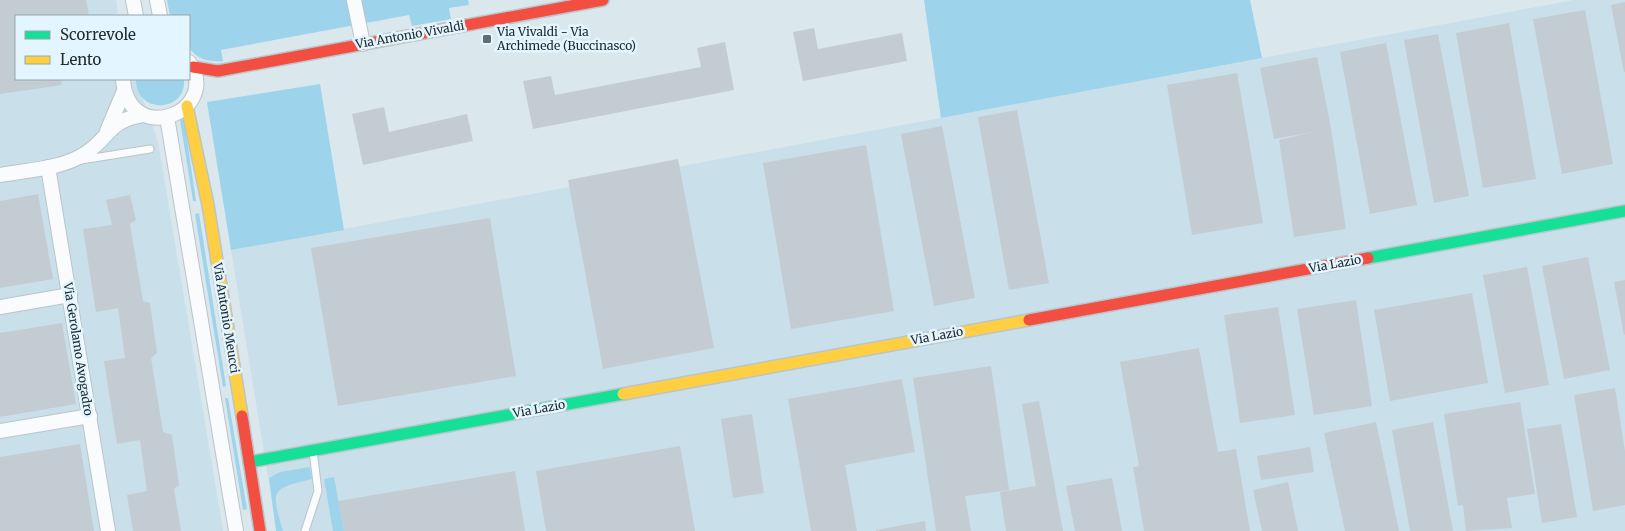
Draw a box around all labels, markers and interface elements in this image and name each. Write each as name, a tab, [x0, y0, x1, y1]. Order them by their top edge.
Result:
legend	[15, 15, 190, 80]
street label: Via Antonio Vivaldi	[353, 18, 466, 52]
place label: Via Vivaldi - Via Archimede (Buccinasco)	[496, 24, 636, 53]
text: Scorrevole	[60, 25, 136, 44]
marker: Via Vivaldi - Via Archimede (Buccinasco)	[481, 33, 493, 45]
text: Lento	[60, 50, 102, 69]
street label: Via Lazio	[1307, 252, 1362, 276]
street label: Via Antonio Meucci	[210, 261, 243, 374]
street label: Via Gerolamo Avogadro	[60, 280, 96, 417]
street label: Via Lazio	[909, 324, 964, 348]
street label: Via Lazio	[511, 397, 566, 421]

